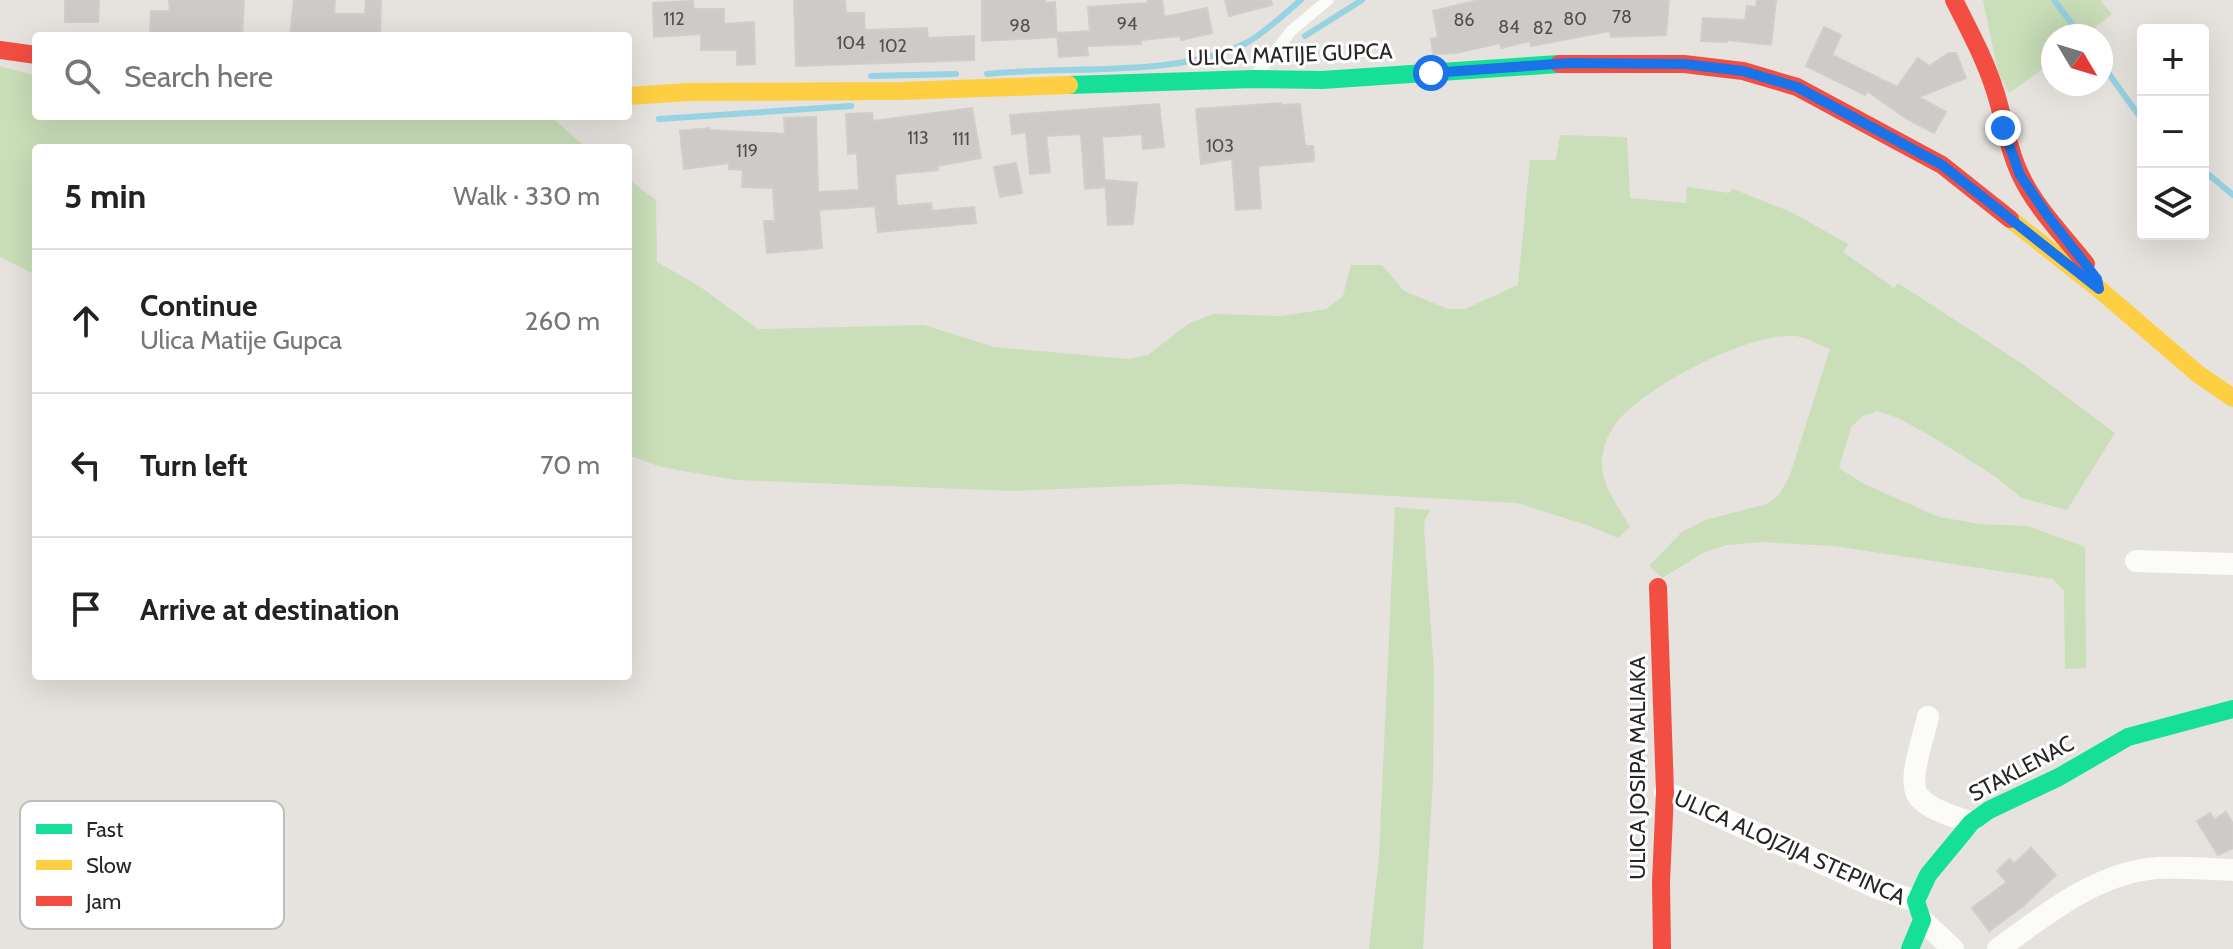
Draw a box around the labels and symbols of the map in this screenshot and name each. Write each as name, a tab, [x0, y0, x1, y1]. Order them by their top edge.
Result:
house number: 78	[1612, 6, 1632, 28]
house number: 112	[663, 8, 685, 30]
house number: 80	[1563, 8, 1587, 30]
house number: 86	[1453, 9, 1475, 31]
house number: 94	[1117, 13, 1137, 35]
house number: 98	[1009, 15, 1031, 37]
house number: 84	[1498, 16, 1520, 38]
house number: 82	[1533, 17, 1553, 39]
north arrow	[2041, 24, 2113, 96]
house number: 104	[837, 32, 865, 54]
house number: 102	[879, 35, 907, 57]
street label: ULICA MATIJE GUPCA	[1187, 37, 1394, 72]
route start	[1413, 55, 1449, 91]
route end	[1985, 110, 2021, 146]
house number: 113	[907, 127, 929, 149]
house number: 111	[952, 128, 970, 150]
house number: 103	[1206, 135, 1234, 157]
house number: 119	[736, 140, 758, 162]
street label: ULICA JOSIPA MALIAKA	[1624, 656, 1651, 880]
street label: STAKLENAC	[1964, 730, 2078, 807]
street label: ULICA ALOJZIJA STEPINCA	[1670, 784, 1910, 911]
legend	[20, 801, 284, 929]
text: Fast	[86, 816, 124, 843]
text: Slow	[86, 852, 132, 879]
text: Jam	[85, 888, 121, 915]

